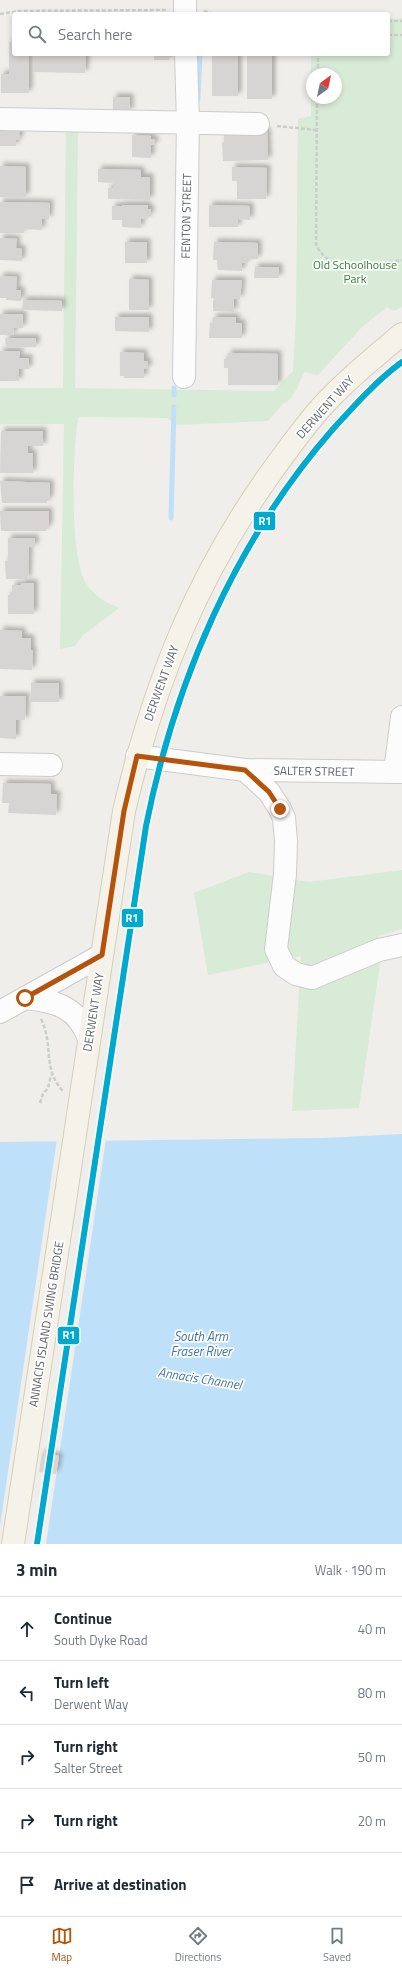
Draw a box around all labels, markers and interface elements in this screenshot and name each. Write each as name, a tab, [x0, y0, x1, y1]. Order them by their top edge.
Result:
search box	[12, 12, 390, 56]
icon: search	[26, 23, 48, 45]
text: Search here	[58, 23, 132, 46]
north arrow	[306, 68, 342, 104]
street label: FENTON STREET	[176, 172, 196, 259]
park label: Old Schoolhouse Park	[313, 255, 397, 288]
street label: DERWENT WAY	[291, 371, 359, 443]
line badge: R1	[253, 511, 276, 531]
text: R1	[259, 513, 271, 529]
street label: DERWENT WAY	[138, 642, 184, 724]
street label: SALTER STREET	[273, 761, 355, 781]
route end	[271, 800, 289, 818]
line badge: R1	[121, 908, 144, 928]
text: R1	[126, 910, 138, 926]
street label: DERWENT WAY	[77, 971, 109, 1053]
route start	[16, 989, 34, 1007]
street label: ANNACIS ISLAND SWING BRIDGE	[24, 1239, 69, 1408]
line badge: R1	[57, 1326, 80, 1345]
water label: South Arm Fraser River	[171, 1326, 233, 1361]
text: R1	[63, 1327, 75, 1343]
water label: Annacis Channel	[157, 1362, 245, 1395]
text: 3 min	[16, 1557, 57, 1583]
text: Walk · 190 m	[315, 1560, 386, 1580]
text: Continue	[54, 1607, 112, 1630]
icon: ahead	[16, 1618, 38, 1640]
text: 40 m	[358, 1619, 386, 1639]
text: South Dyke Road	[54, 1630, 148, 1650]
text: Turn left	[54, 1671, 109, 1694]
icon: left	[16, 1682, 38, 1704]
text: 80 m	[358, 1683, 386, 1703]
text: Derwent Way	[54, 1694, 128, 1714]
text: Turn right	[54, 1735, 118, 1758]
icon: right	[16, 1746, 38, 1768]
text: 50 m	[358, 1747, 386, 1767]
text: Salter Street	[54, 1758, 123, 1778]
text: Turn right	[54, 1809, 118, 1832]
icon: right	[16, 1810, 38, 1832]
text: 20 m	[358, 1811, 386, 1831]
text: Arrive at destination	[54, 1873, 187, 1896]
icon: arrive	[16, 1874, 38, 1896]
tab: Map	[51, 1925, 73, 1965]
tab: Directions	[175, 1925, 221, 1965]
tab: Saved	[323, 1925, 351, 1965]

